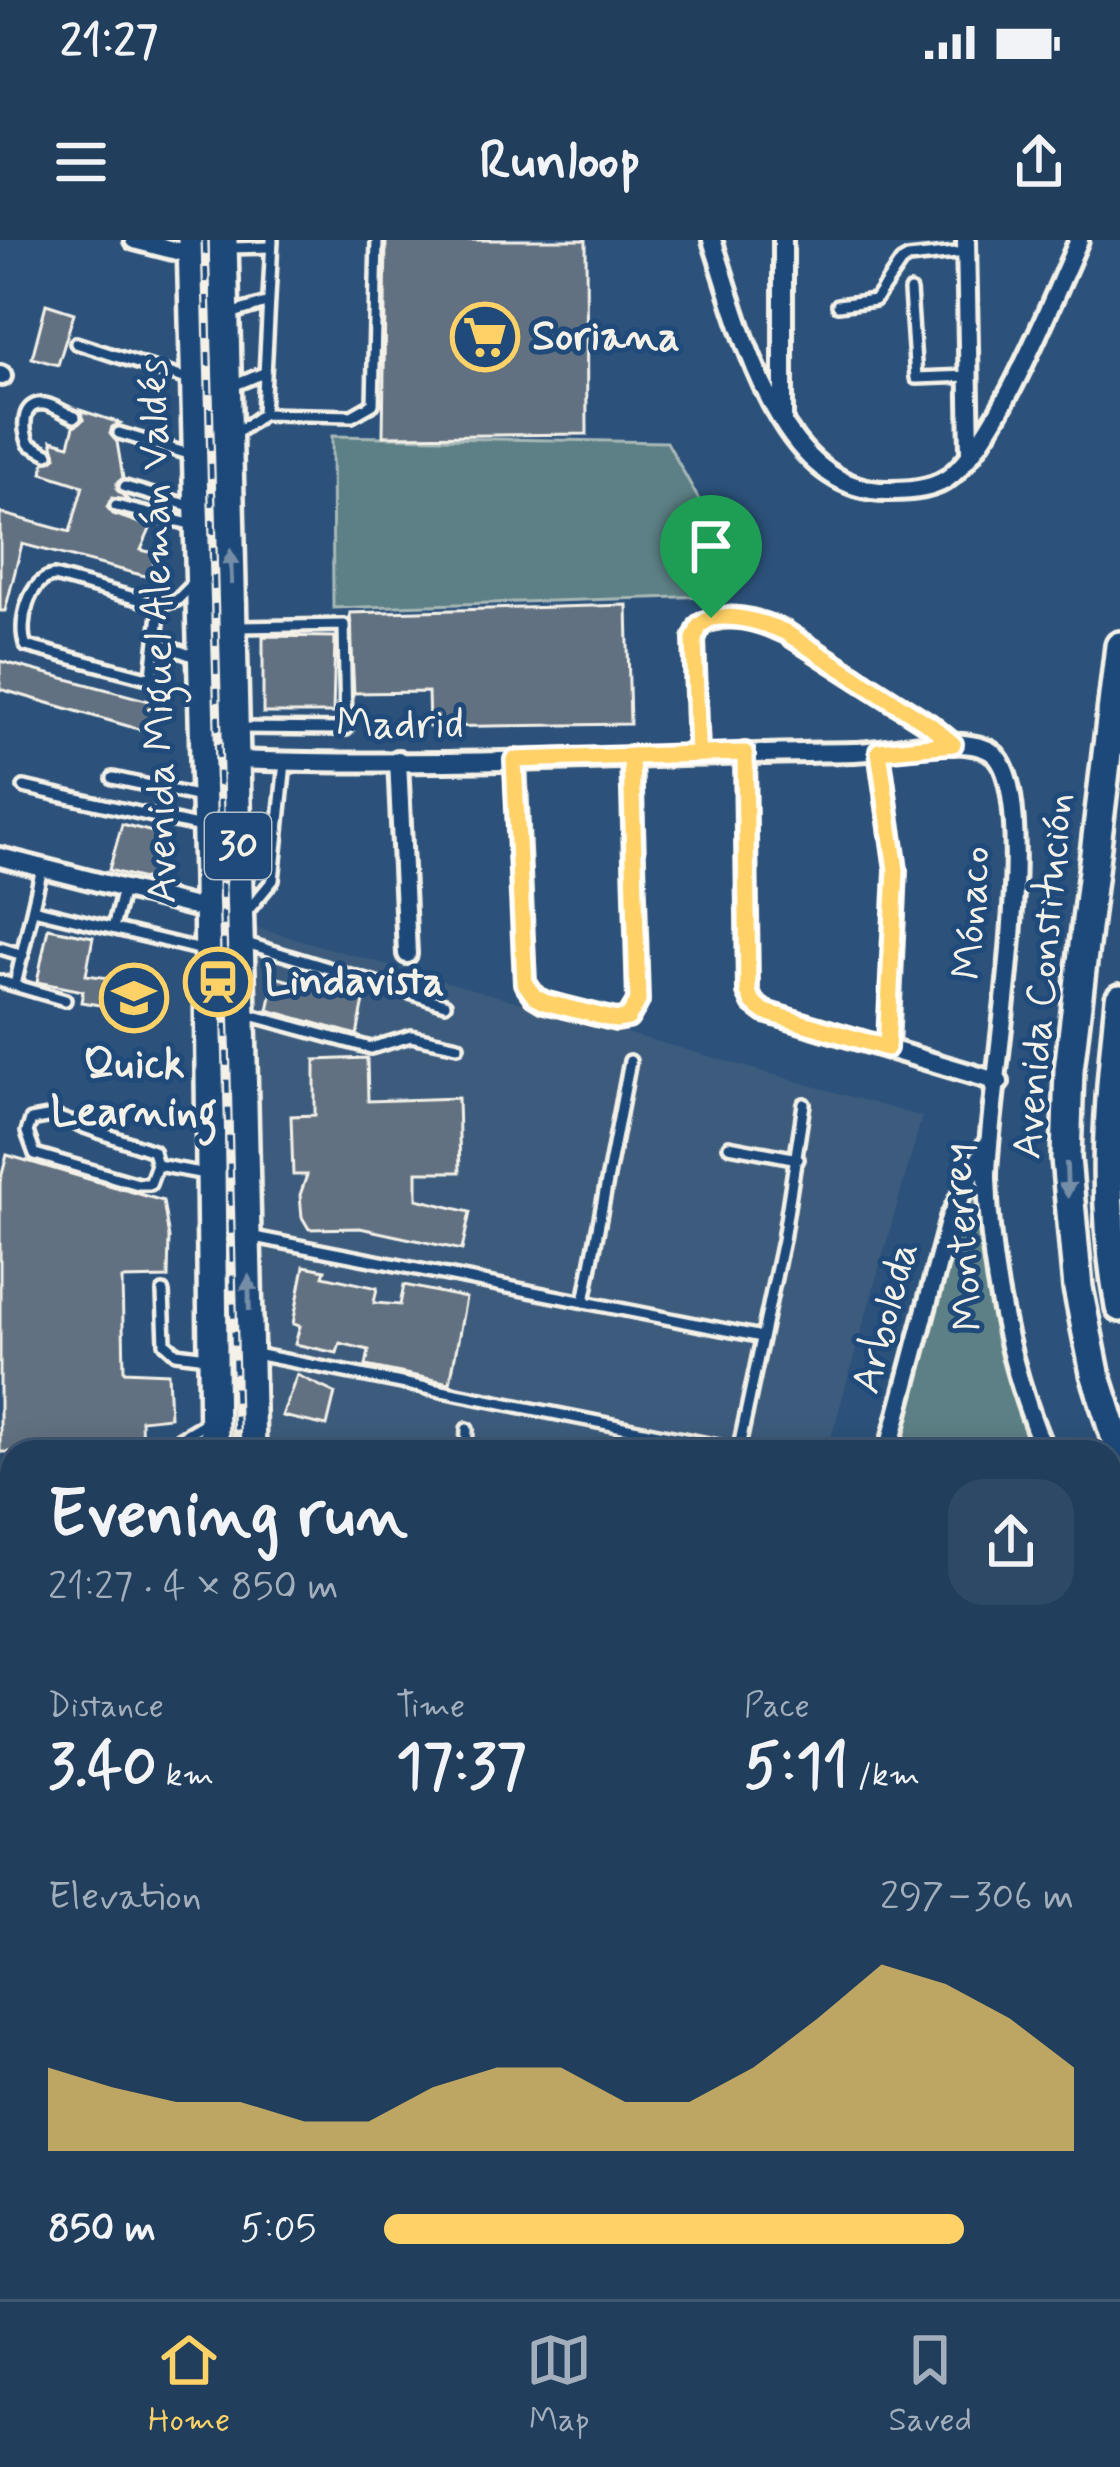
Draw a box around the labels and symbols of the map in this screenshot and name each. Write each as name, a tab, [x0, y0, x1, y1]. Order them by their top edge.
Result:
supermarket icon: Soriana	[450, 302, 520, 372]
place label: Soriana	[532, 310, 680, 365]
street label: Avenida Miguel Alemán Valdés	[127, 358, 195, 904]
pin	[660, 495, 762, 618]
one-way arrow	[221, 547, 240, 585]
street label: Madrid	[336, 698, 464, 753]
street label: Avenida Constitución	[1001, 791, 1087, 1161]
road number: 30	[205, 813, 271, 879]
street label: Mónaco	[941, 844, 1005, 982]
station icon: Lindavista	[183, 947, 253, 1017]
place label: Lindavista	[264, 955, 444, 1010]
school or university icon: Quick Learning	[99, 963, 169, 1033]
place label: Quick Learning	[51, 1038, 217, 1146]
street label: Monterrey	[930, 1141, 998, 1333]
one-way arrow	[1058, 1162, 1077, 1200]
street label: Arboleda	[839, 1236, 933, 1400]
one-way arrow	[239, 1273, 258, 1311]

